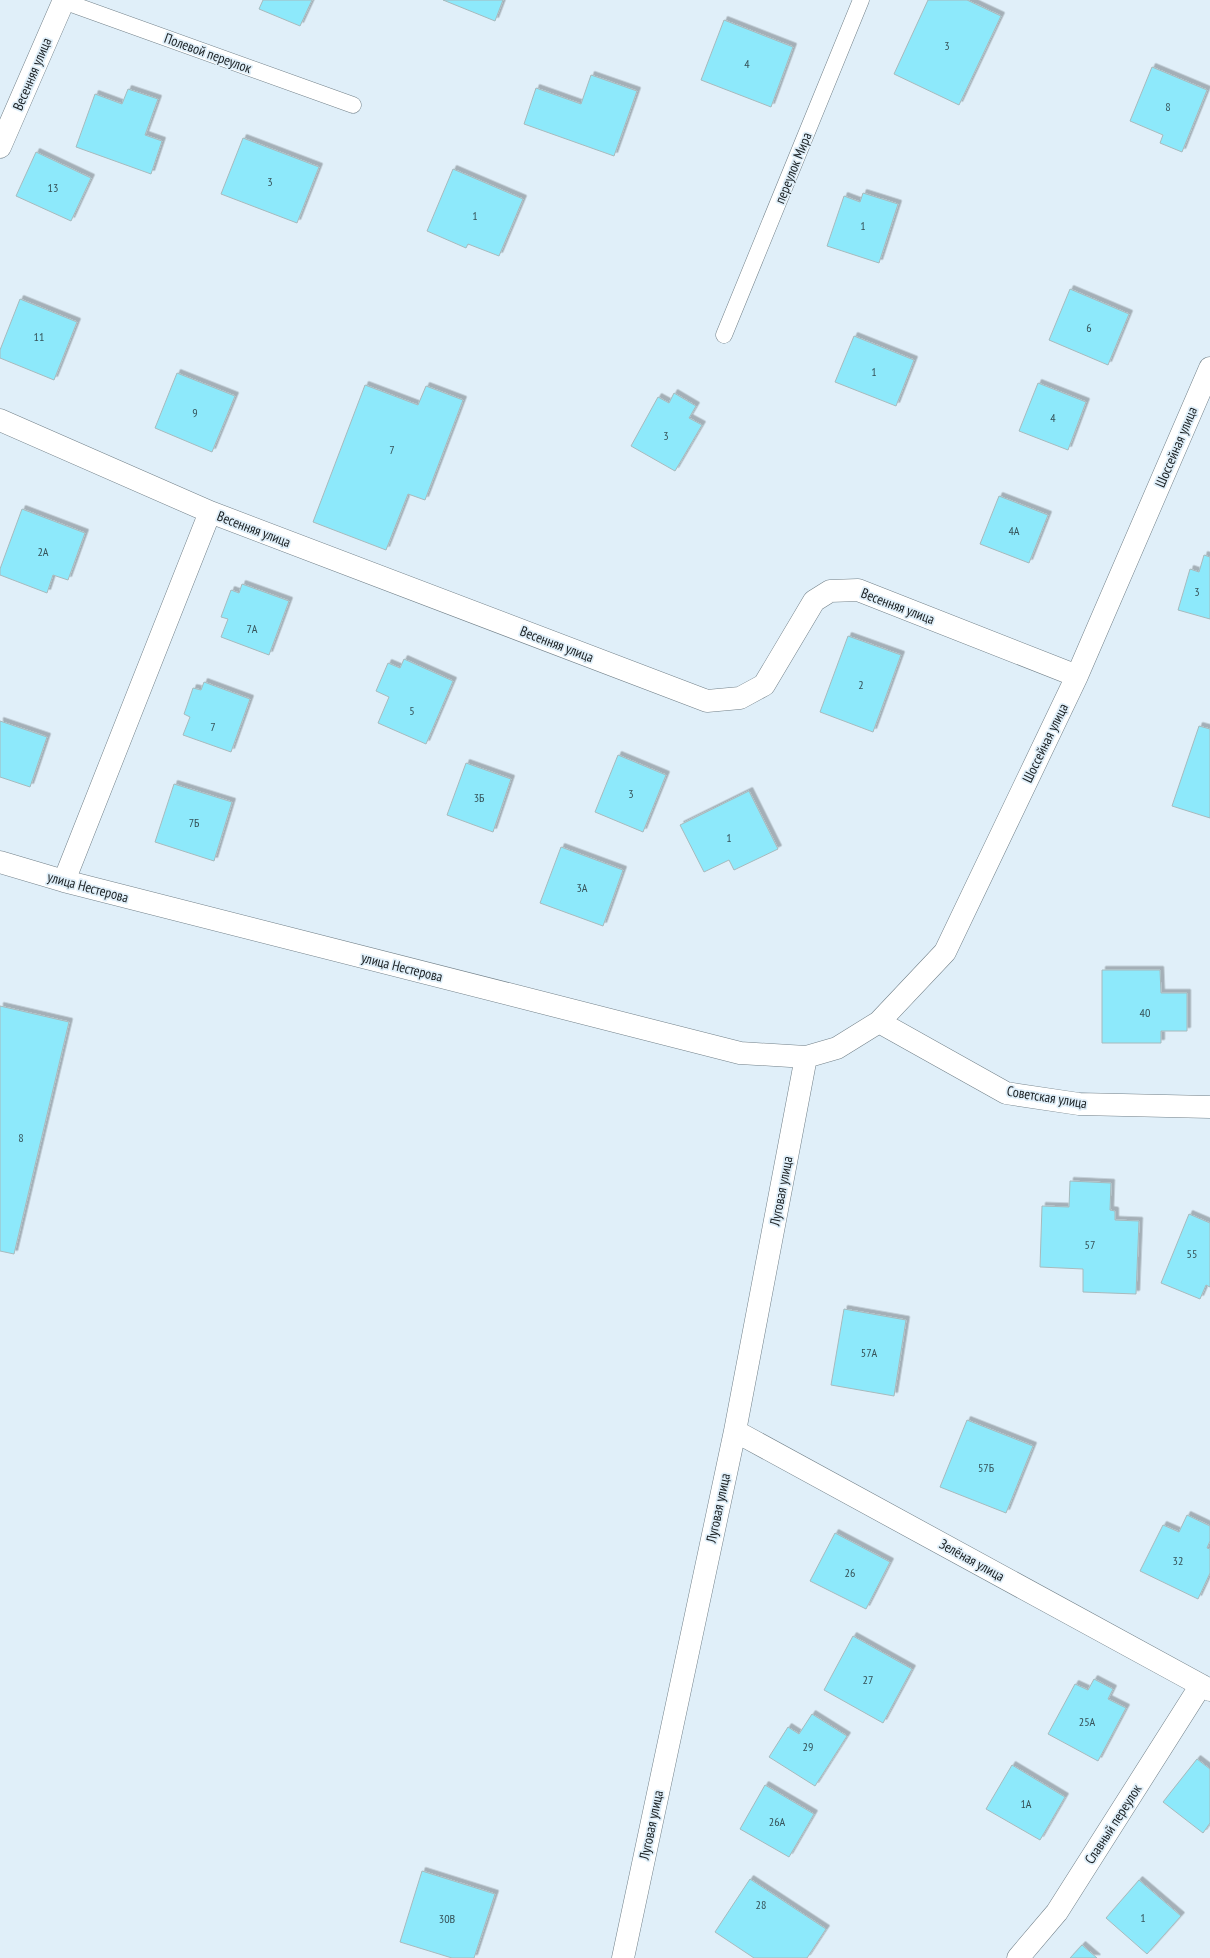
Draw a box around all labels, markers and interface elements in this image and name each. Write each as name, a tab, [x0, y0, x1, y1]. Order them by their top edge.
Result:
street label: Полевой переулок	[162, 29, 255, 77]
street label: Весенняя улица	[9, 35, 55, 113]
house number: 3	[944, 38, 950, 53]
house number: 4	[744, 56, 750, 71]
house number: 8	[1165, 99, 1171, 114]
street label: переулок Мира	[771, 130, 815, 206]
house number: 3	[267, 174, 273, 189]
house number: 13	[48, 180, 58, 195]
house number: 1	[472, 208, 478, 223]
house number: 1	[860, 218, 866, 233]
house number: 6	[1086, 320, 1092, 335]
house number: 11	[34, 329, 44, 344]
house number: 1	[871, 364, 877, 379]
street label: Шоссейная улица	[1151, 404, 1201, 490]
house number: 9	[192, 405, 198, 420]
house number: 4	[1050, 410, 1056, 425]
house number: 3	[663, 428, 669, 443]
house number: 7	[389, 442, 395, 457]
street label: Весенняя улица	[215, 507, 293, 551]
house number: 4А	[1008, 523, 1020, 538]
house number: 2А	[37, 544, 49, 559]
street label: Весенняя улица	[859, 584, 937, 628]
house number: 3	[1194, 584, 1200, 599]
house number: 7А	[246, 621, 258, 636]
street label: Весенняя улица	[518, 622, 596, 666]
house number: 2	[858, 677, 864, 692]
street label: Шоссейная улица	[1018, 700, 1072, 786]
house number: 5	[409, 703, 415, 718]
house number: 7	[210, 719, 216, 734]
house number: 3	[628, 786, 634, 801]
house number: 3Б	[474, 790, 484, 805]
house number: 7Б	[189, 815, 199, 830]
house number: 1	[726, 830, 732, 845]
street label: улица Нестерова	[45, 868, 131, 906]
house number: 3А	[576, 880, 588, 895]
street label: улица Нестерова	[359, 948, 445, 986]
house number: 40	[1140, 1005, 1150, 1020]
street label: Советская улица	[1006, 1082, 1088, 1112]
house number: 8	[18, 1130, 24, 1145]
street label: Луговая улица	[765, 1155, 797, 1228]
house number: 57	[1085, 1237, 1095, 1252]
house number: 55	[1187, 1246, 1197, 1261]
house number: 57А	[861, 1345, 878, 1360]
house number: 57Б	[978, 1460, 994, 1475]
street label: Луговая улица	[702, 1472, 734, 1545]
street label: Зелёная улица	[936, 1535, 1008, 1585]
house number: 32	[1173, 1553, 1183, 1568]
house number: 26	[845, 1565, 855, 1580]
house number: 27	[863, 1672, 873, 1687]
house number: 25А	[1079, 1714, 1096, 1729]
house number: 29	[803, 1739, 813, 1754]
street label: Славный переулок	[1081, 1780, 1146, 1867]
street label: Луговая улица	[635, 1789, 667, 1862]
house number: 1А	[1020, 1796, 1032, 1811]
house number: 26А	[769, 1814, 786, 1829]
house number: 28	[756, 1897, 766, 1912]
house number: 1	[1140, 1910, 1146, 1925]
house number: 30В	[439, 1911, 456, 1926]

